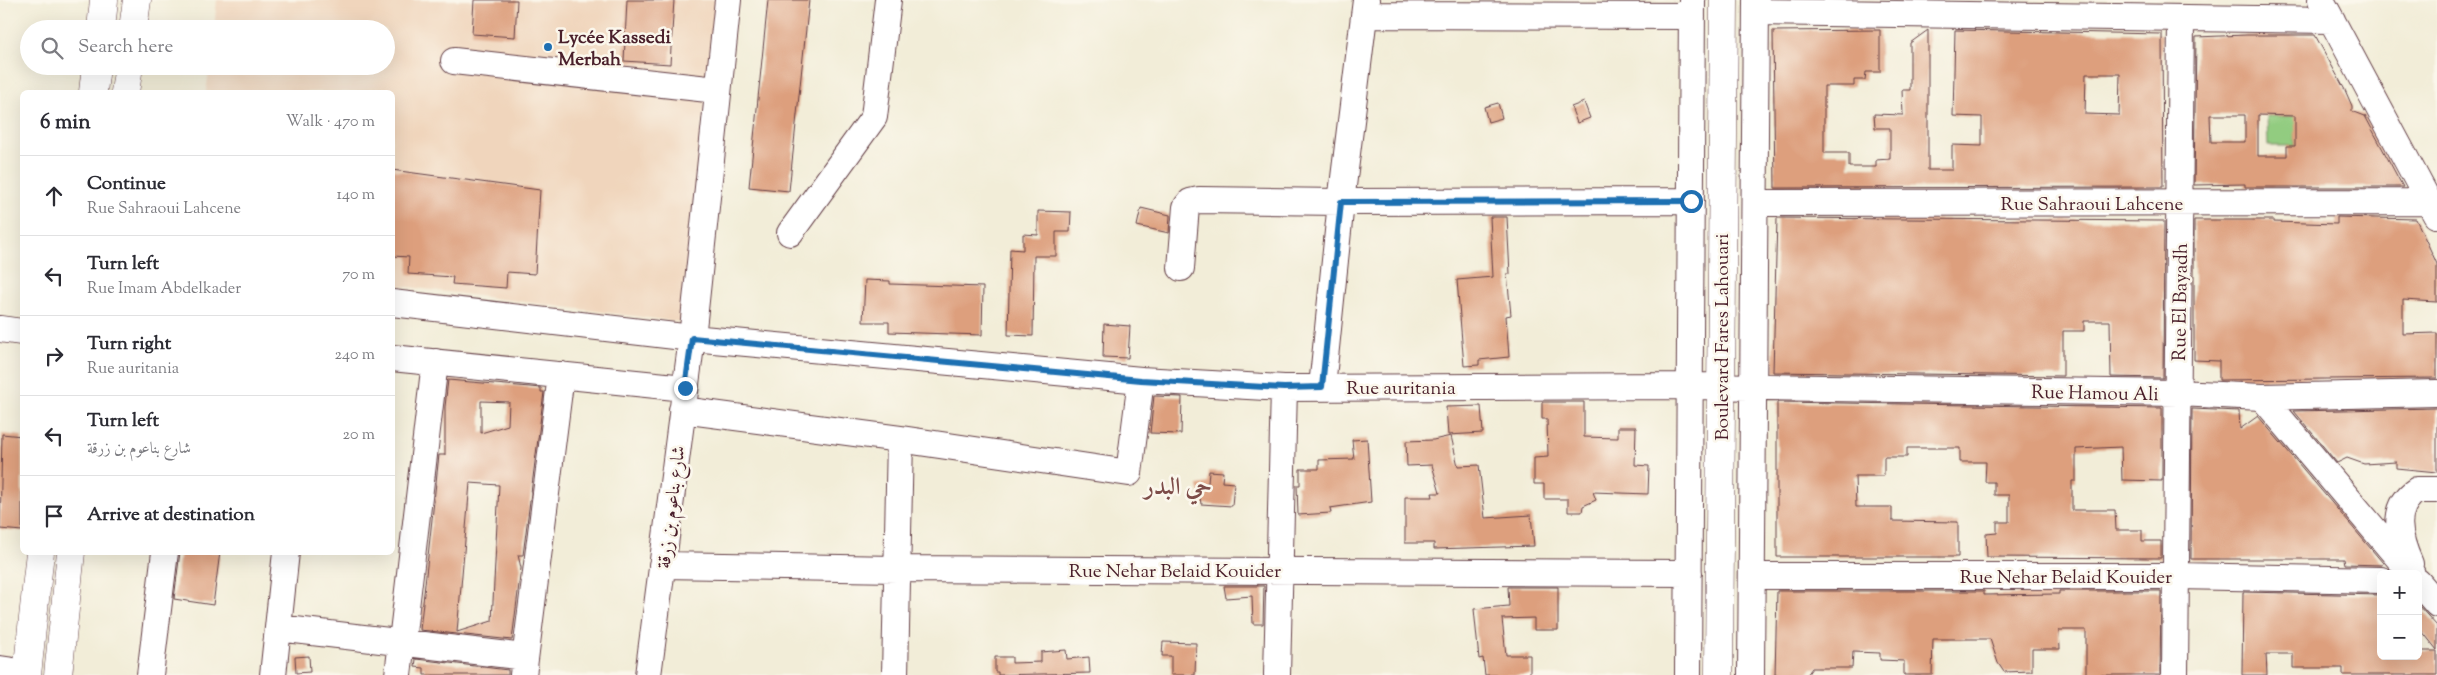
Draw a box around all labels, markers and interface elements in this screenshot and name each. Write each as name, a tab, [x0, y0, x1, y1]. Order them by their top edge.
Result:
search box	[20, 20, 395, 75]
place label: Lycée Kassedi Merbah	[558, 25, 671, 74]
icon: search	[38, 34, 66, 62]
text: Search here	[78, 34, 173, 61]
marker: Lycée Kassedi Merbah	[542, 41, 554, 53]
text: 6 min	[40, 108, 91, 138]
text: Walk · 470 m	[286, 111, 375, 134]
text: Continue	[87, 171, 166, 198]
icon: ahead	[40, 182, 68, 210]
text: 140 m	[337, 184, 375, 207]
route start	[1680, 190, 1703, 213]
street label: Rue Sahraoui Lahcene	[2001, 192, 2184, 219]
text: Rue Sahraoui Lahcene	[87, 198, 241, 221]
street label: Boulevard Fares Lahouari	[1710, 233, 1737, 441]
street label: Rue El Bayadh	[2167, 243, 2196, 361]
text: Turn left	[87, 251, 159, 278]
icon: left	[40, 262, 68, 290]
text: 70 m	[342, 264, 375, 287]
text: Rue Imam Abdelkader	[87, 278, 241, 301]
text: Turn right	[87, 331, 171, 358]
icon: right	[40, 342, 68, 370]
text: 240 m	[334, 344, 375, 367]
text: Rue auritania	[87, 358, 179, 381]
street label: Rue auritania	[1346, 376, 1456, 403]
route end	[674, 377, 697, 400]
street label: Rue Hamou Ali	[2031, 380, 2159, 409]
text: Turn left	[87, 408, 159, 435]
icon: left	[40, 422, 68, 450]
text: 20 m	[342, 424, 375, 447]
text: شارع بناعوم بن زرقة	[87, 438, 191, 461]
street label: شارع بناعوم بن زرقة	[652, 444, 694, 570]
district label: حي البدر	[1141, 471, 1212, 505]
icon: arrive	[40, 502, 68, 530]
text: Arrive at destination	[87, 502, 255, 529]
street label: Rue Nehar Belaid Kouider	[1069, 559, 1281, 586]
street label: Rue Nehar Belaid Kouider	[1960, 565, 2172, 592]
map controls	[2377, 570, 2422, 660]
button: +	[2377, 570, 2422, 615]
button: −	[2377, 615, 2422, 660]

